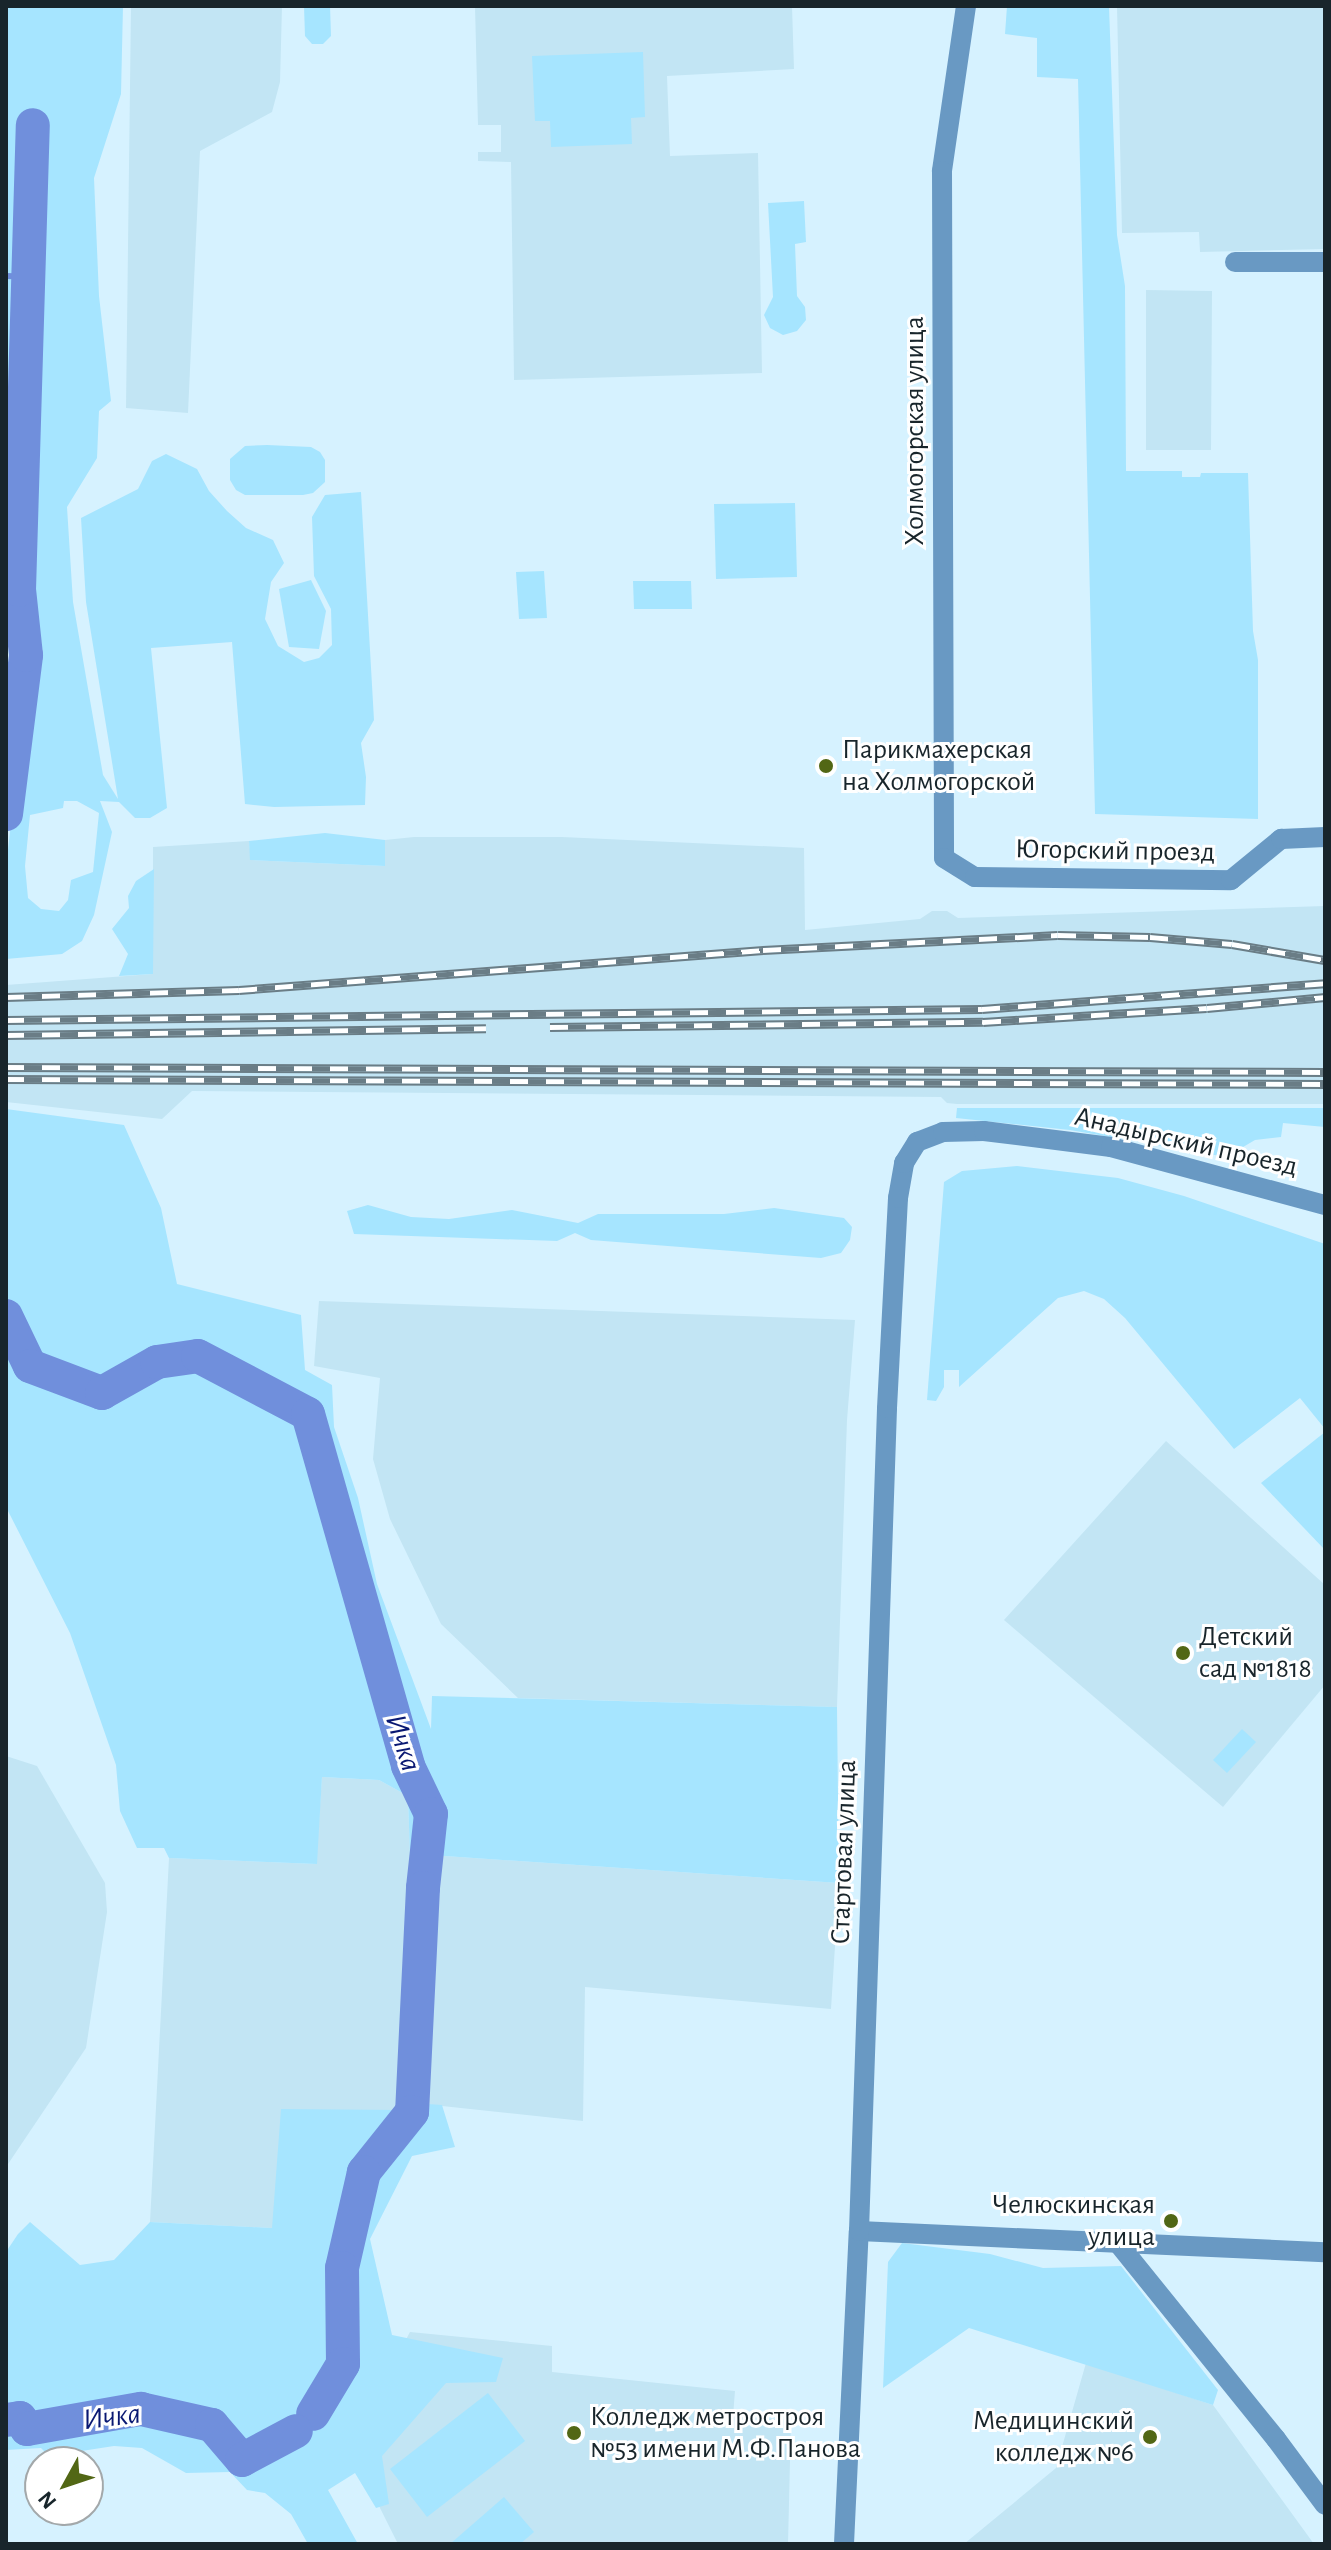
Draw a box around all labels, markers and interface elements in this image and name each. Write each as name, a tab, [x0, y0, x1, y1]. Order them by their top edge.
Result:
street label: Холмогорская улица	[898, 316, 932, 546]
place label: Парикмахерская на Холмогорской	[842, 733, 1035, 799]
marker: Парикмахерская на Холмогорской	[817, 757, 835, 775]
street label: Югорский проезд	[1015, 832, 1215, 870]
street label: Анадырский проезд	[1071, 1100, 1301, 1184]
place label: Детский сад №1818	[1199, 1620, 1312, 1686]
marker: Детский сад №1818	[1174, 1644, 1192, 1662]
water label: Ичка	[377, 1710, 429, 1776]
street label: Стартовая улица	[824, 1759, 864, 1945]
place label: Челюскинская улица	[992, 2188, 1155, 2254]
marker: Челюскинская улица	[1162, 2212, 1180, 2230]
water label: Ичка	[81, 2396, 143, 2438]
place label: Колледж метростроя №53 имени М.Ф.Панова	[590, 2400, 861, 2466]
place label: Медицинский колледж №6	[973, 2404, 1134, 2470]
marker: Колледж метростроя №53 имени М.Ф.Панова	[565, 2424, 583, 2442]
marker: Медицинский колледж №6	[1141, 2428, 1159, 2446]
north arrow	[24, 2446, 104, 2526]
text: N	[34, 2487, 60, 2513]

